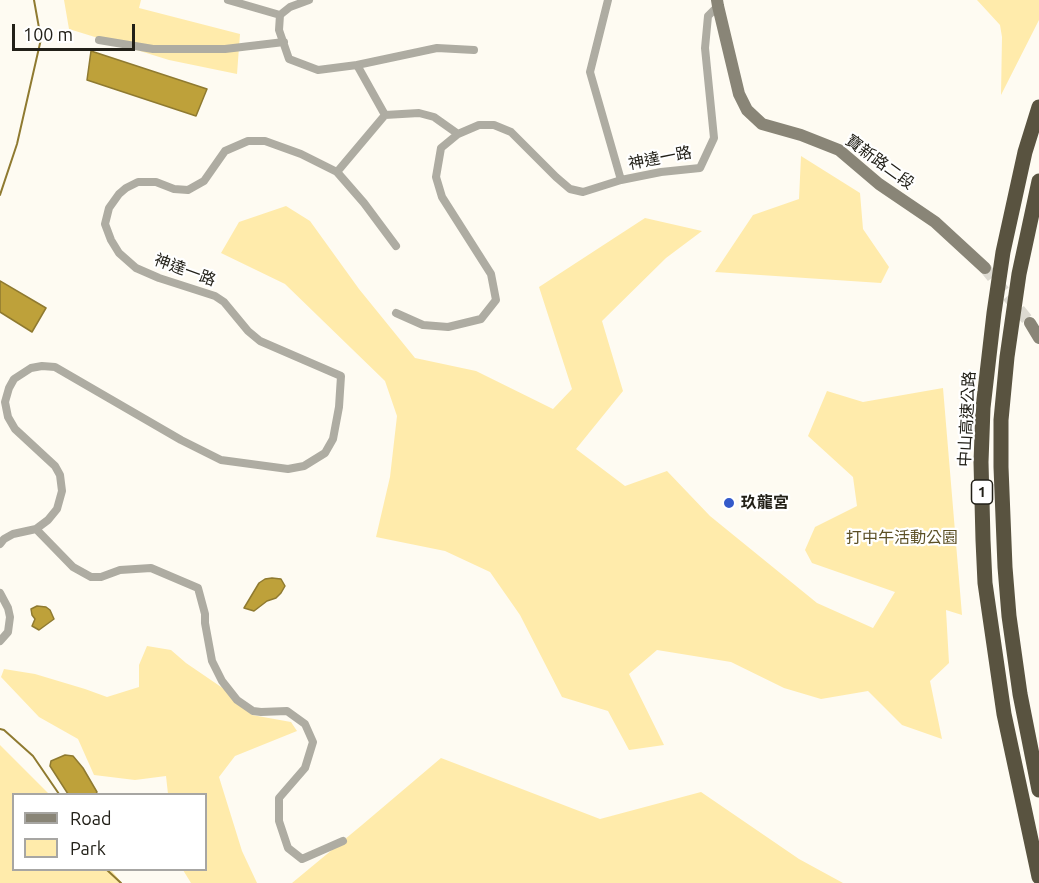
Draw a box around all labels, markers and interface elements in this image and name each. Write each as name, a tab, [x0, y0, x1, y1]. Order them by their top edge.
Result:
scale bar	[15, 12, 138, 50]
text: 100 m	[23, 24, 73, 44]
street label: 寶新路二段	[842, 131, 918, 193]
street label: 神達一路	[627, 142, 693, 174]
street label: 神達一路	[152, 250, 218, 290]
street label: 中山高速公路	[955, 371, 979, 467]
road number: 1	[972, 480, 992, 504]
place label: 玖龍宮	[741, 493, 789, 513]
marker: 玖龍宮	[722, 496, 736, 510]
park label: 打中午活動公園	[846, 528, 958, 548]
legend	[12, 793, 207, 871]
text: Road	[70, 808, 112, 828]
text: Park	[70, 838, 106, 858]

